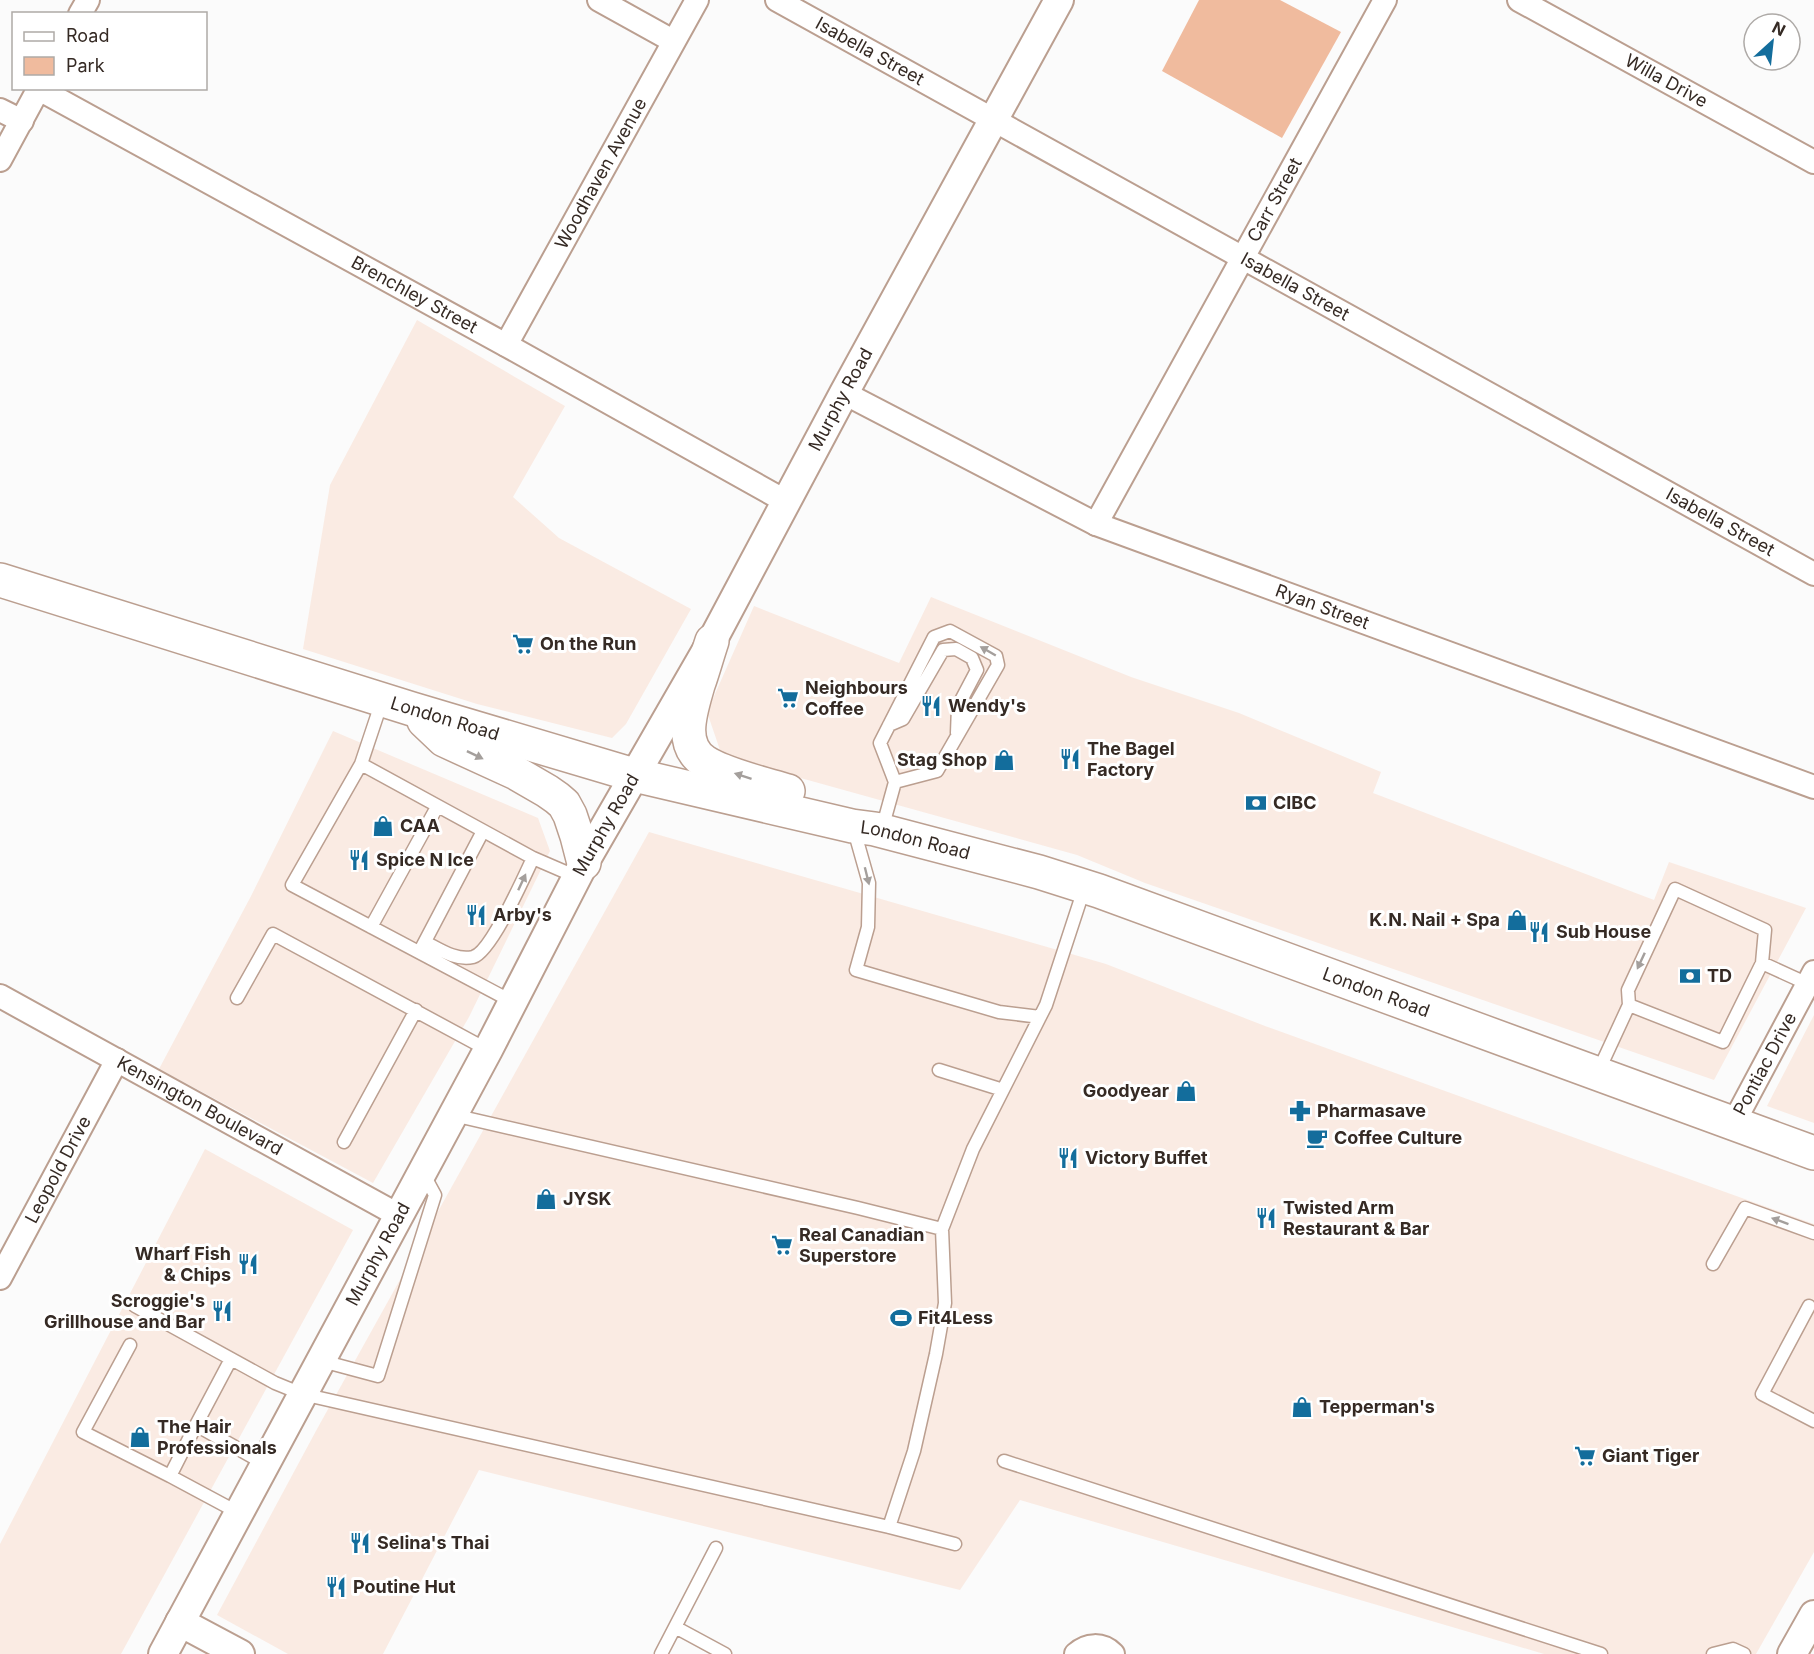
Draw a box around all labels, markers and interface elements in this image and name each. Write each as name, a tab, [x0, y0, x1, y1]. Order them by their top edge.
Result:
legend	[12, 12, 207, 90]
street label: Isabella Street	[812, 12, 928, 89]
north arrow	[1742, 12, 1802, 72]
text: N	[1769, 17, 1789, 40]
text: Road	[66, 25, 109, 46]
street label: Willa Drive	[1622, 49, 1711, 111]
text: Park	[66, 55, 105, 76]
street label: Woodhaven Avenue	[550, 94, 651, 252]
street label: Carr Street	[1243, 154, 1306, 246]
street label: Isabella Street	[1237, 248, 1353, 325]
street label: Brenchley Street	[348, 251, 481, 337]
street label: Murphy Road	[804, 344, 877, 454]
street label: Isabella Street	[1663, 483, 1778, 560]
street label: Ryan Street	[1273, 580, 1372, 633]
supermarket icon: On the Run	[511, 632, 535, 656]
place label: On the Run	[540, 633, 636, 654]
one-way arrow	[980, 646, 996, 657]
place label: Neighbours Coffee	[805, 677, 908, 719]
supermarket icon: Neighbours Coffee	[776, 686, 800, 710]
street label: London Road	[388, 692, 502, 744]
restaurant icon: Wendy's	[919, 694, 943, 718]
place label: Wendy's	[948, 695, 1026, 716]
place label: The Bagel Factory	[1087, 738, 1175, 780]
restaurant icon: The Bagel Factory	[1058, 747, 1082, 771]
shop icon: Stag Shop	[992, 748, 1016, 772]
place label: Stag Shop	[897, 749, 987, 770]
one-way arrow	[467, 750, 484, 759]
street label: Murphy Road	[568, 770, 643, 879]
one-way arrow	[734, 771, 752, 781]
bank icon: CIBC	[1244, 791, 1268, 815]
place label: CIBC	[1273, 792, 1317, 813]
shop icon: CAA	[371, 814, 395, 838]
place label: CAA	[400, 815, 440, 836]
street label: London Road	[859, 816, 972, 864]
restaurant icon: Spice N Ice	[347, 848, 371, 872]
place label: Spice N Ice	[376, 849, 474, 870]
one-way arrow	[862, 867, 872, 885]
one-way arrow	[517, 873, 526, 890]
restaurant icon: Arby's	[464, 903, 488, 927]
place label: Arby's	[493, 904, 552, 925]
shop icon: K.N. Nail + Spa	[1505, 908, 1529, 932]
place label: K.N. Nail + Spa	[1369, 909, 1500, 930]
restaurant icon: Sub House	[1527, 920, 1551, 944]
place label: Sub House	[1556, 921, 1651, 942]
one-way arrow	[1637, 952, 1646, 969]
street label: London Road	[1320, 963, 1433, 1021]
bank icon: TD	[1678, 964, 1702, 988]
place label: TD	[1707, 965, 1732, 986]
street label: Pontiac Drive	[1729, 1009, 1800, 1119]
street label: Kensington Boulevard	[114, 1052, 286, 1159]
shop icon: Goodyear	[1174, 1079, 1198, 1103]
place label: Goodyear	[1083, 1080, 1169, 1101]
pharmacy icon: Pharmasave	[1288, 1099, 1312, 1123]
place label: Pharmasave	[1317, 1100, 1426, 1121]
street label: Leopold Drive	[20, 1112, 95, 1227]
cafe icon: Coffee Culture	[1305, 1126, 1329, 1150]
place label: Coffee Culture	[1334, 1127, 1463, 1148]
restaurant icon: Victory Buffet	[1056, 1146, 1080, 1170]
place label: Victory Buffet	[1085, 1147, 1208, 1168]
shop icon: JYSK	[534, 1187, 558, 1211]
place label: JYSK	[563, 1188, 611, 1209]
place label: Twisted Arm Restaurant & Bar	[1283, 1197, 1429, 1239]
street label: Murphy Road	[341, 1199, 414, 1309]
restaurant icon: Twisted Arm Restaurant & Bar	[1254, 1206, 1278, 1230]
one-way arrow	[1771, 1215, 1789, 1225]
place label: Real Canadian Superstore	[799, 1224, 924, 1266]
supermarket icon: Real Canadian Superstore	[770, 1233, 794, 1257]
place label: Wharf Fish & Chips	[135, 1243, 231, 1285]
restaurant icon: Wharf Fish & Chips	[236, 1252, 260, 1276]
place label: Scroggie's Grillhouse and Bar	[44, 1290, 205, 1332]
restaurant icon: Scroggie's Grillhouse and Bar	[210, 1299, 234, 1323]
sports icon: Fit4Less	[889, 1306, 913, 1330]
place label: Fit4Less	[918, 1307, 993, 1328]
shop icon: Tepperman's	[1290, 1395, 1314, 1419]
place label: Tepperman's	[1319, 1396, 1435, 1417]
place label: The Hair Professionals	[157, 1416, 277, 1458]
shop icon: The Hair Professionals	[128, 1425, 152, 1449]
supermarket icon: Giant Tiger	[1573, 1444, 1597, 1468]
place label: Giant Tiger	[1602, 1445, 1699, 1466]
restaurant icon: Selina's Thai	[348, 1531, 372, 1555]
place label: Selina's Thai	[377, 1532, 489, 1553]
restaurant icon: Poutine Hut	[324, 1575, 348, 1599]
place label: Poutine Hut	[353, 1576, 456, 1597]

